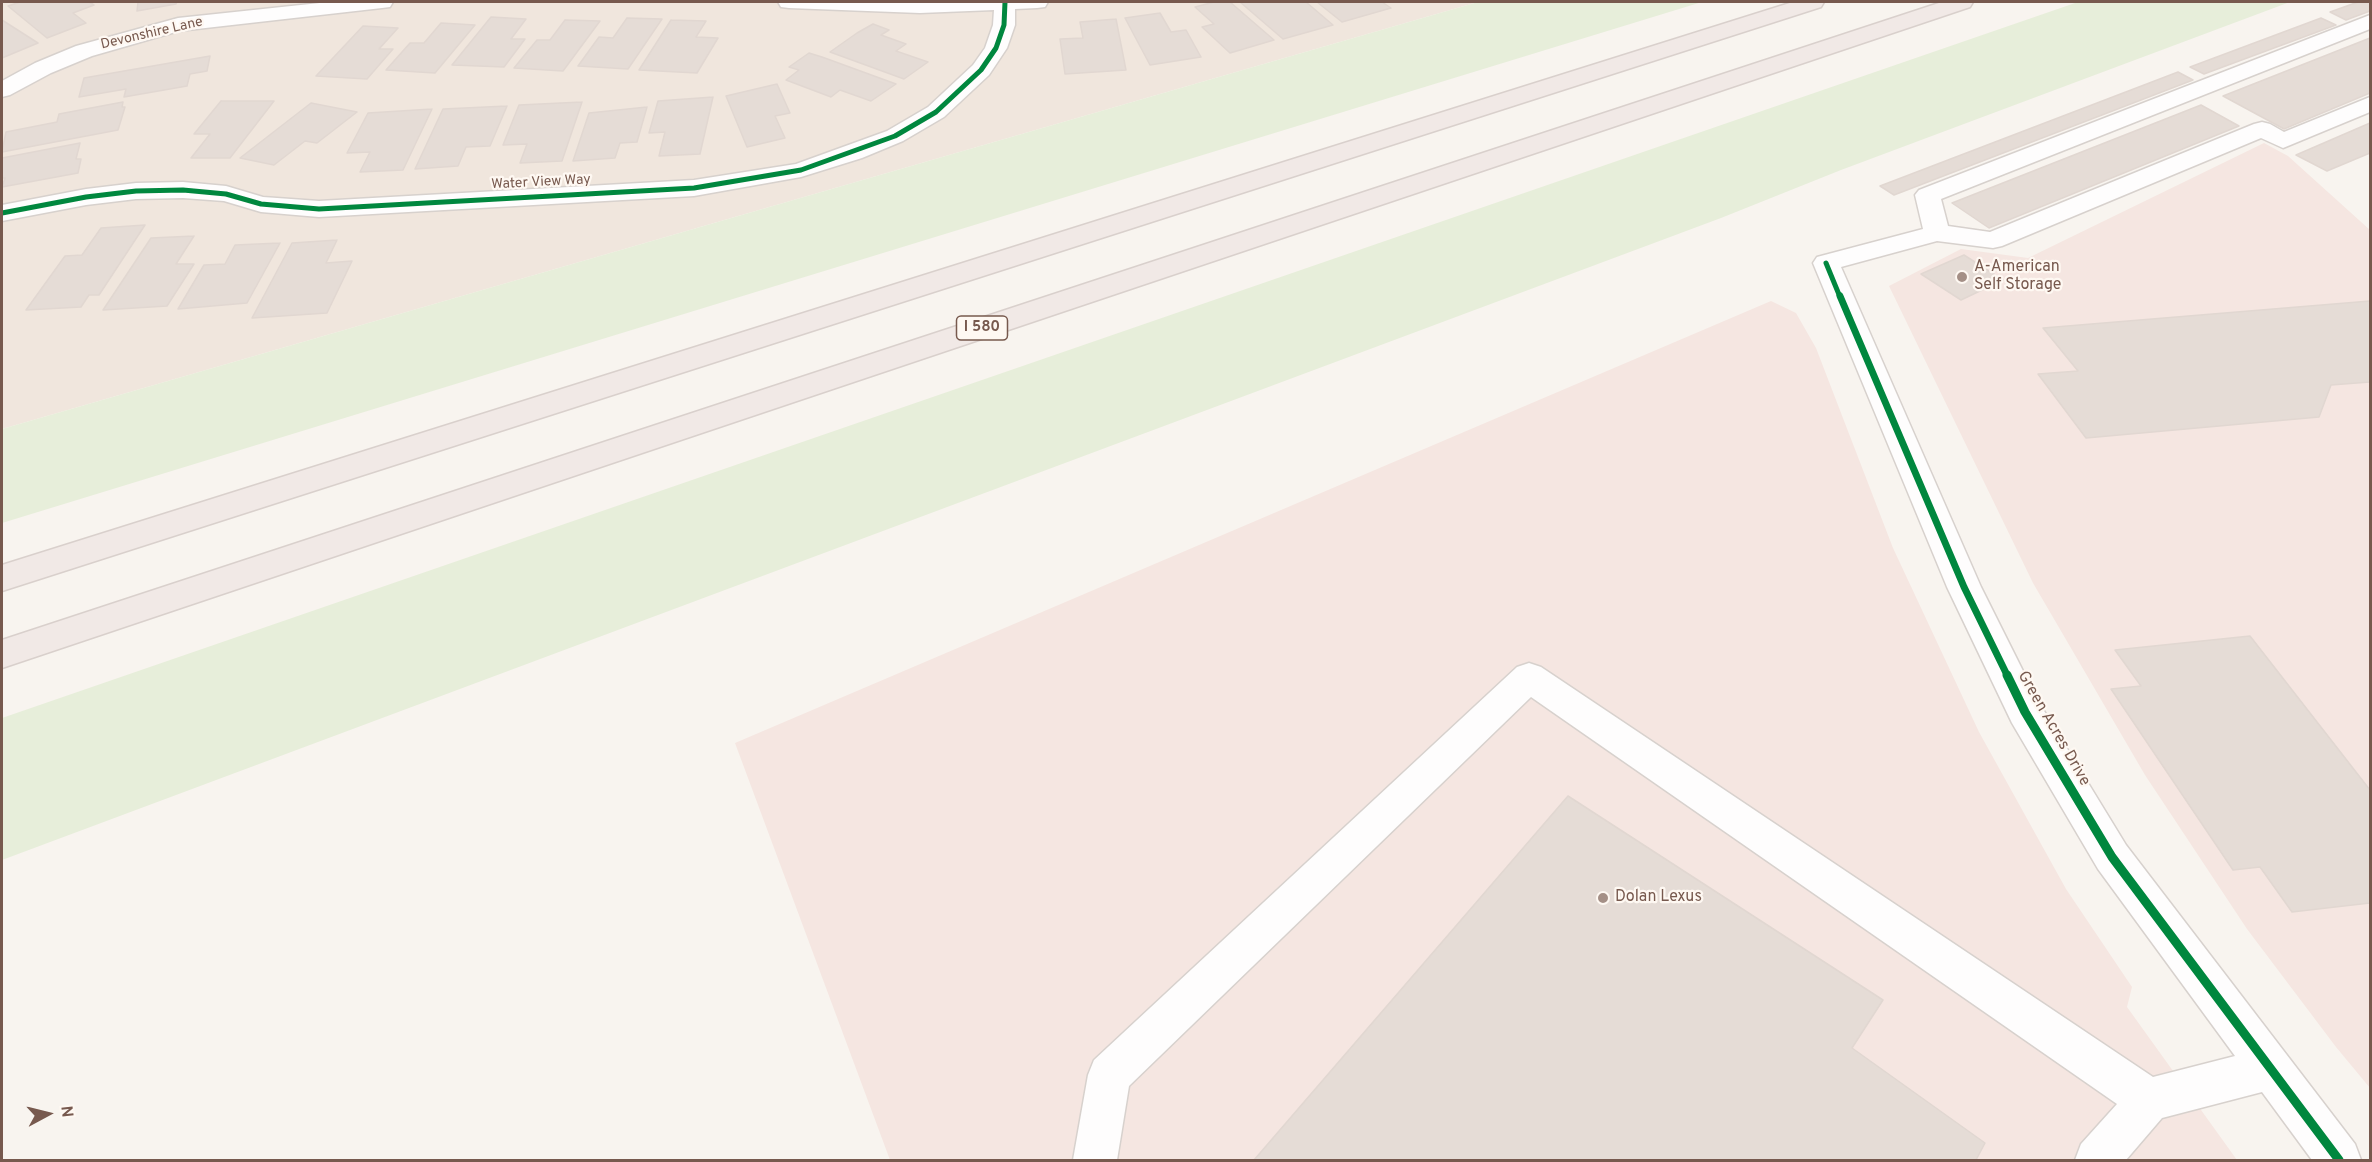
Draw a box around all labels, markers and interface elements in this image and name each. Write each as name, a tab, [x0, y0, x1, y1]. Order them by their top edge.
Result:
street label: Devonshire Lane	[99, 14, 205, 54]
street label: Water View Way	[491, 172, 591, 194]
place label: A-American Self Storage	[1974, 258, 2061, 296]
marker: A-American Self Storage	[1955, 270, 1969, 284]
road number: I 580	[956, 316, 1008, 340]
street label: Green Acres Drive	[2012, 668, 2094, 790]
place label: Dolan Lexus	[1615, 888, 1702, 908]
marker: Dolan Lexus	[1596, 891, 1610, 905]
north arrow	[18, 1084, 78, 1144]
text: N	[55, 1105, 76, 1119]

